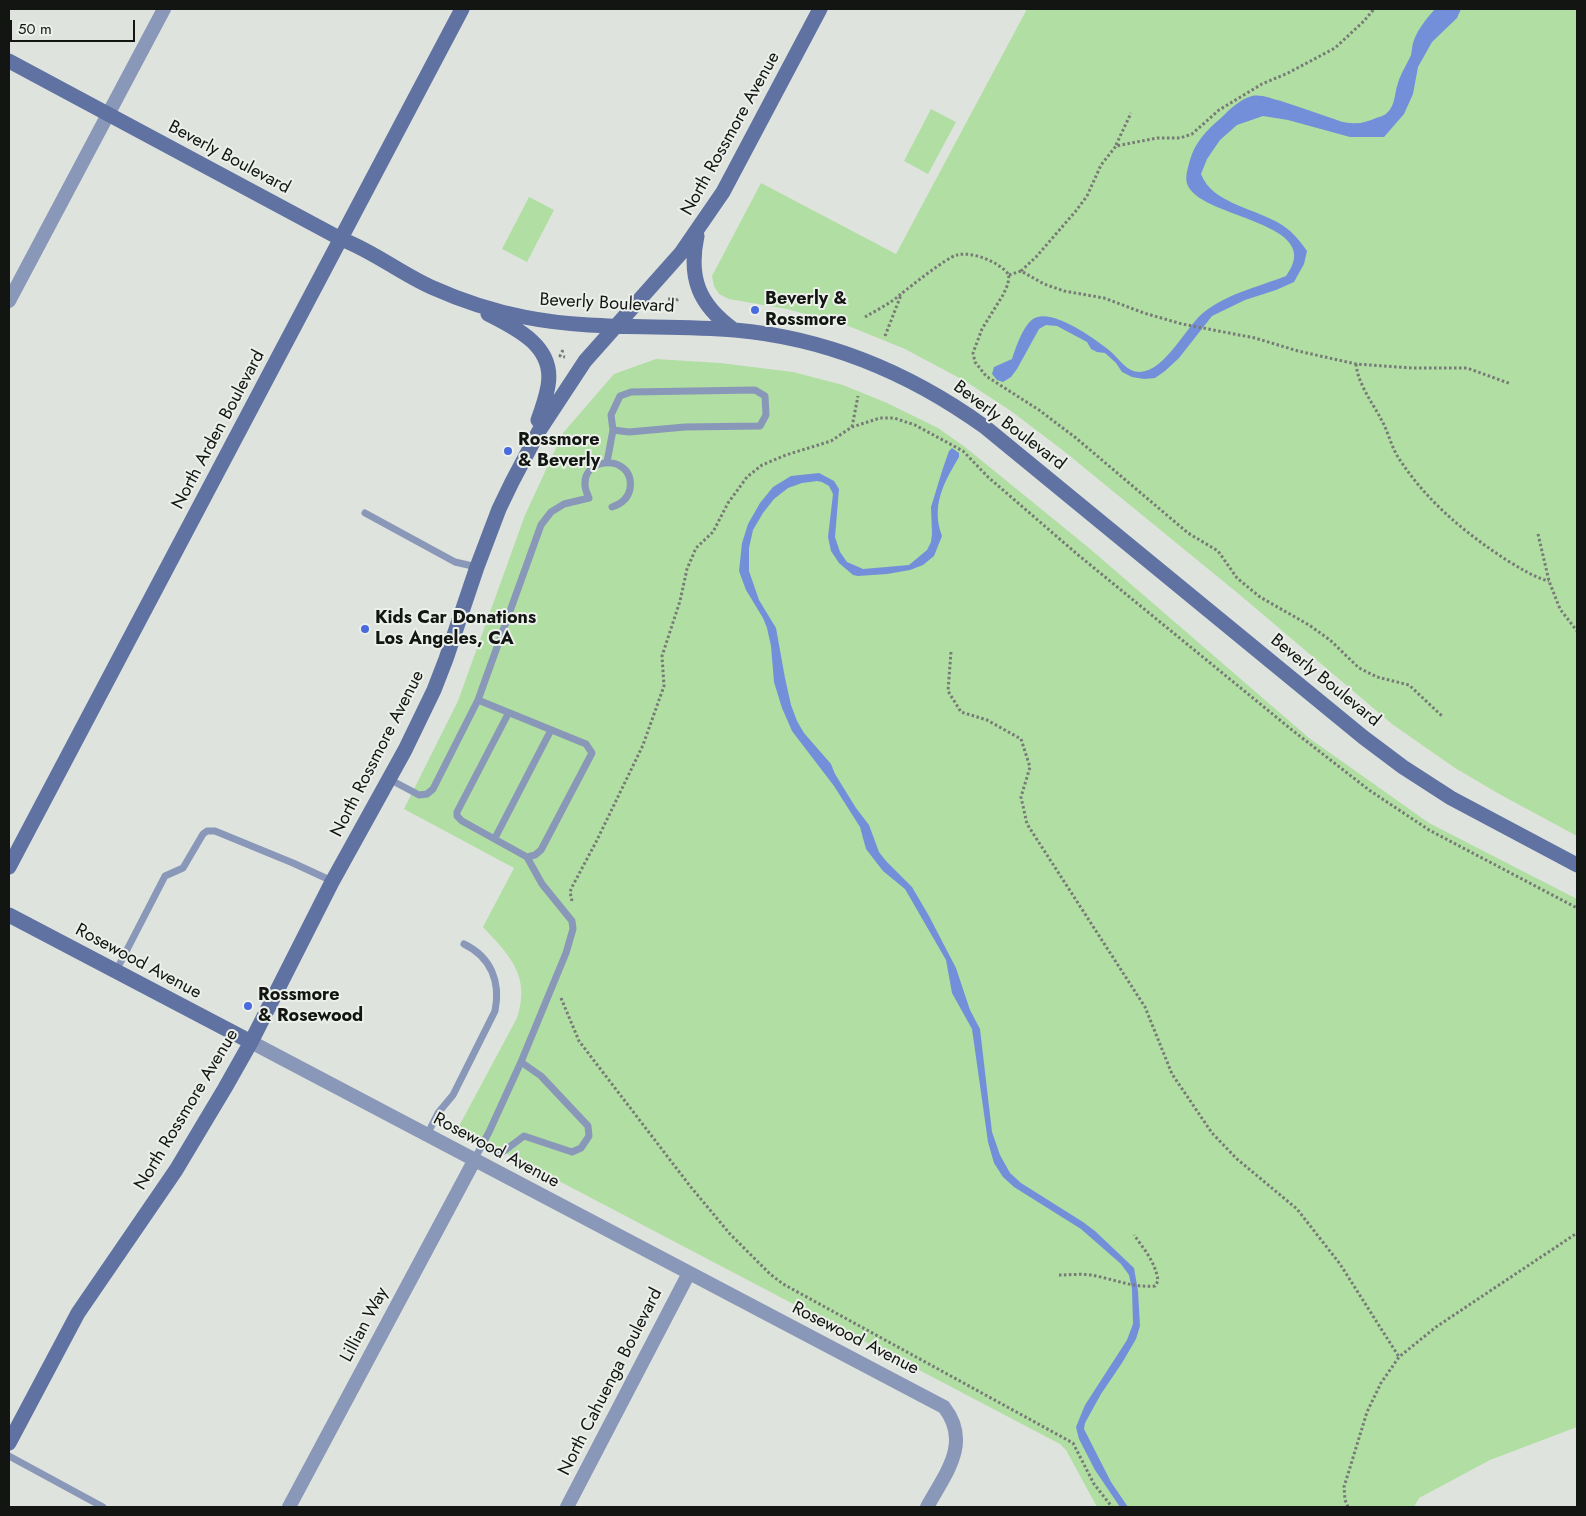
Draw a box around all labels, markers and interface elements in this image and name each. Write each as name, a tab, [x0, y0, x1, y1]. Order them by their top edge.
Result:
scale bar	[12, 10, 138, 42]
text: 50 m	[18, 18, 52, 40]
street label: North Rossmore Avenue	[677, 48, 785, 220]
street label: Beverly Boulevard	[164, 117, 294, 199]
place label: Beverly & Rossmore	[765, 289, 847, 332]
street label: Beverly Boulevard	[539, 290, 675, 318]
marker: Beverly & Rossmore	[749, 304, 761, 316]
street label: North Arden Boulevard	[168, 347, 270, 513]
street label: Beverly Boulevard	[949, 377, 1069, 475]
place label: Rossmore & Beverly	[518, 430, 600, 472]
marker: Rossmore & Beverly	[502, 445, 514, 457]
place label: Kids Car Donations Los Angeles, CA	[375, 608, 536, 650]
marker: Kids Car Donations Los Angeles, CA	[359, 623, 371, 635]
street label: Beverly Boulevard	[1266, 630, 1384, 732]
street label: North Rossmore Avenue	[327, 667, 429, 841]
street label: Rosewood Avenue	[71, 920, 205, 1004]
place label: Rossmore & Rosewood	[258, 985, 363, 1028]
marker: Rossmore & Rosewood	[242, 1000, 254, 1012]
street label: North Rossmore Avenue	[130, 1026, 244, 1194]
street label: Rosewood Avenue	[429, 1109, 563, 1193]
street label: Lillian Way	[336, 1284, 394, 1366]
street label: North Cahuenga Boulevard	[554, 1285, 668, 1479]
street label: Rosewood Avenue	[788, 1298, 922, 1380]

